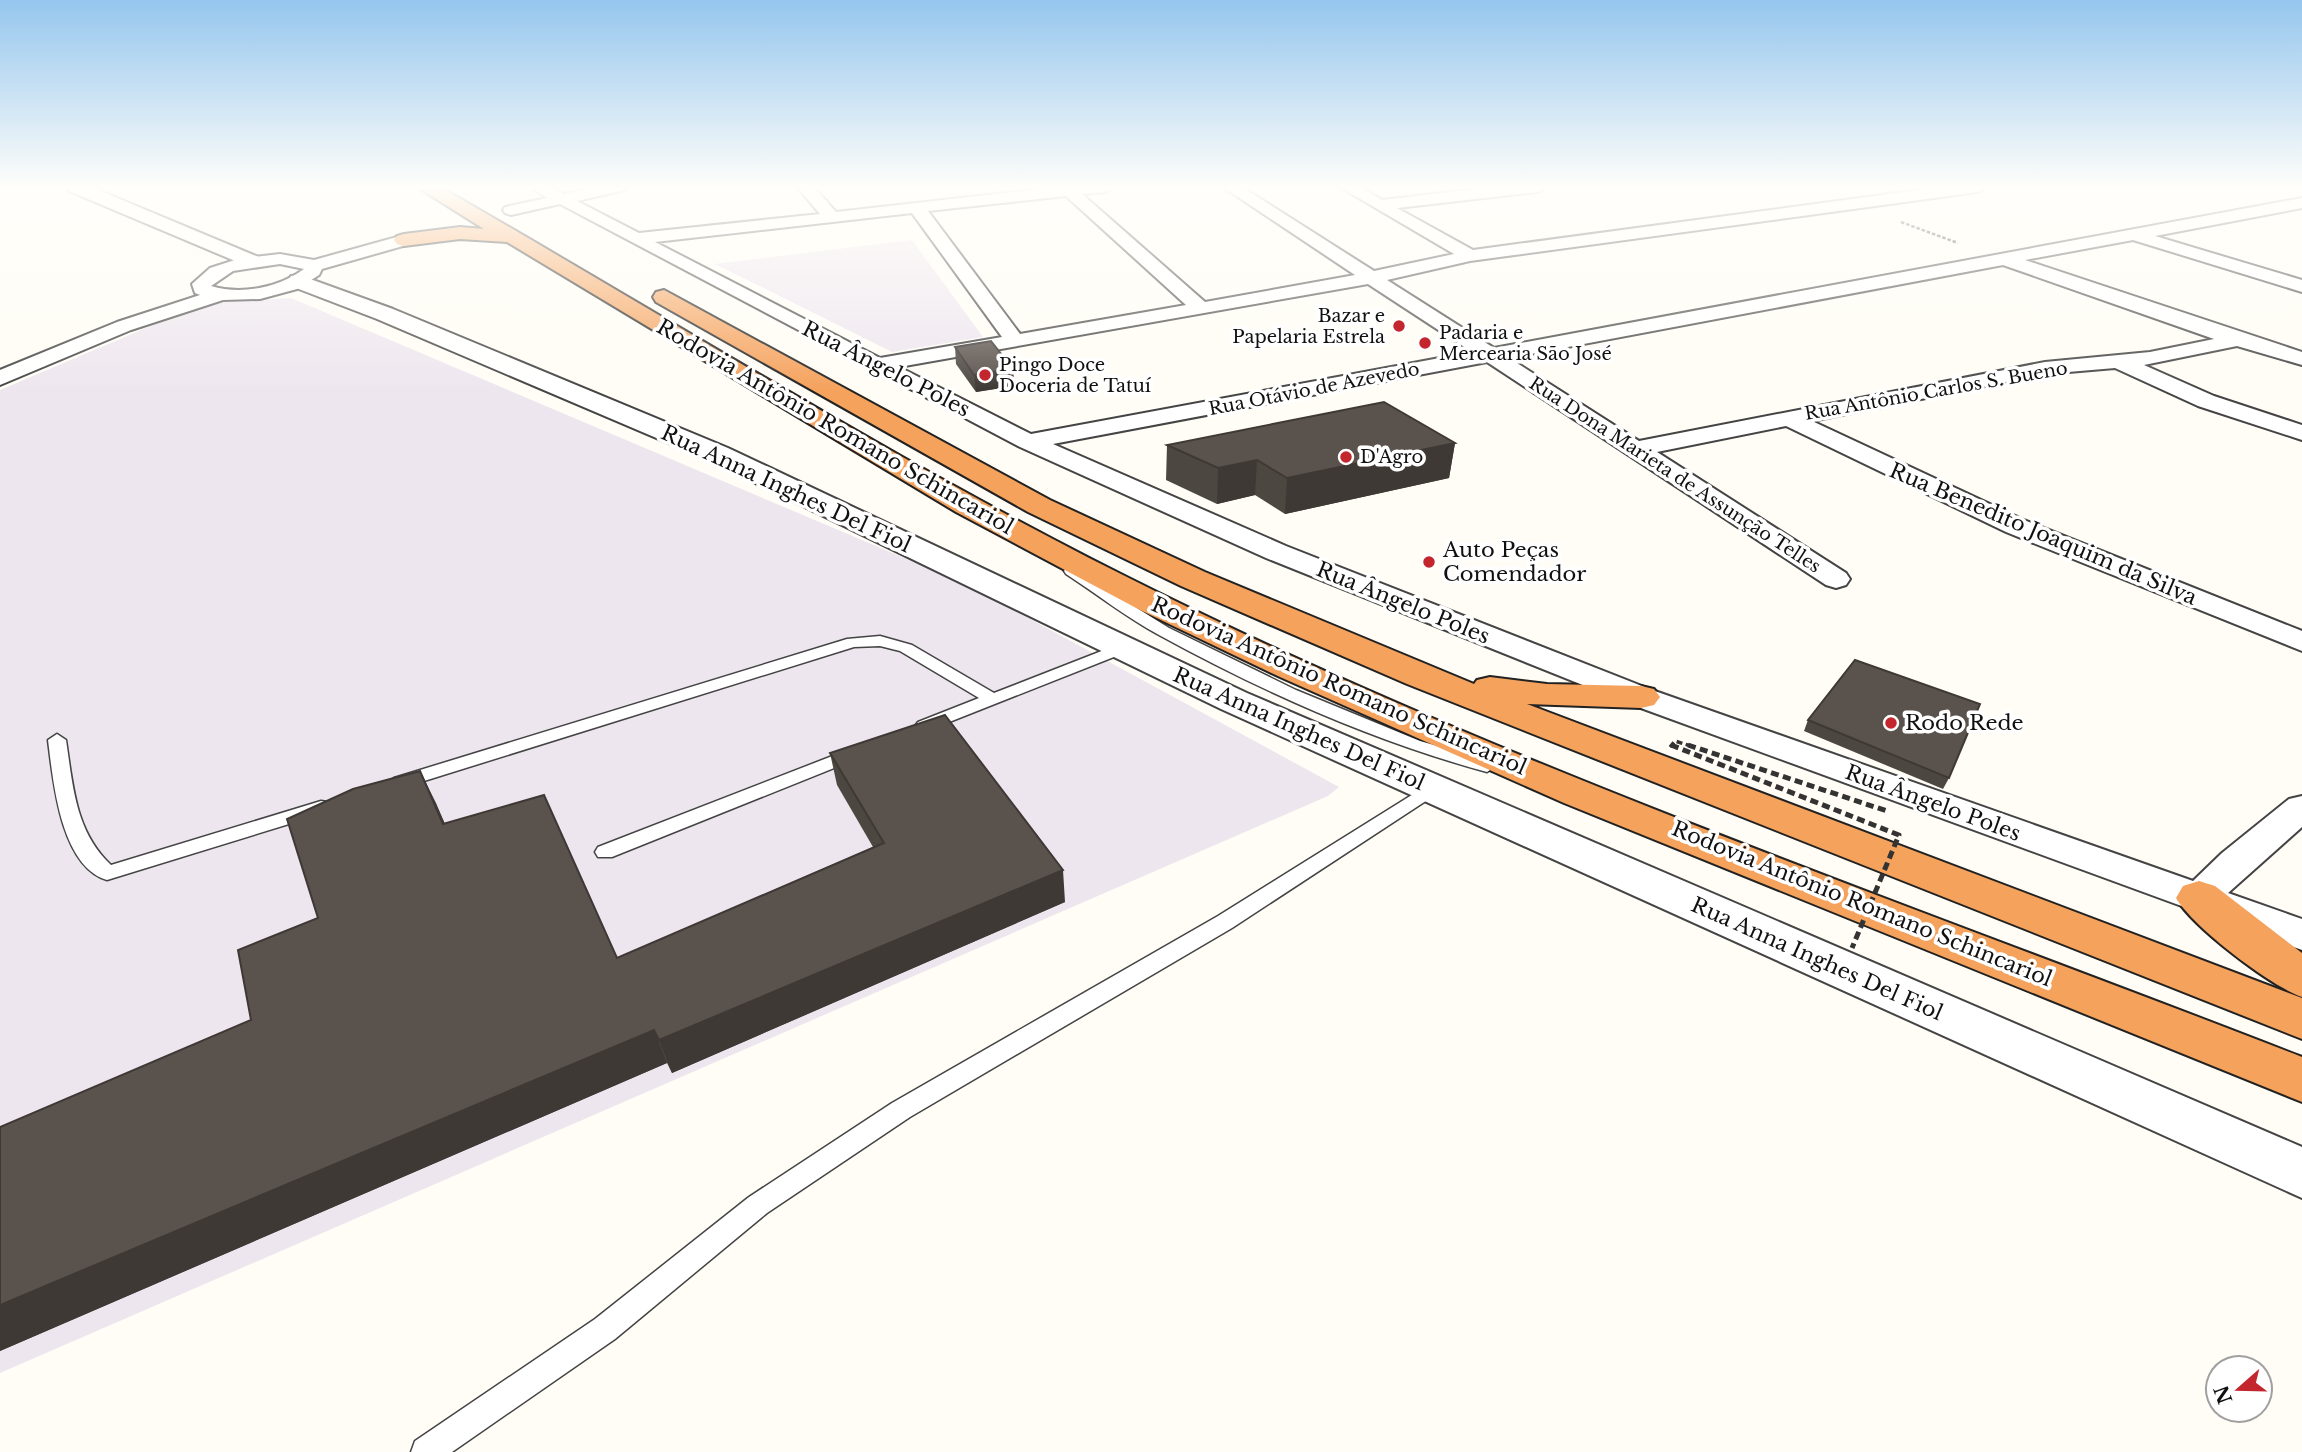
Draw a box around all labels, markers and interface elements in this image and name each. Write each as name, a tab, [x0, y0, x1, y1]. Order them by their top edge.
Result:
place label: Bazar e Papelaria Estrela	[1232, 305, 1385, 348]
street label: Rodovia Antônio Romano Schincariol	[652, 314, 1018, 540]
street label: Rua Ângelo Poles	[798, 315, 974, 423]
marker: Bazar e Papelaria Estrela	[1391, 318, 1407, 334]
place label: Padaria e Mercearia São José	[1439, 322, 1612, 365]
marker: Padaria e Mercearia São José	[1417, 335, 1433, 351]
place label: Pingo Doce Doceria de Tatuí	[999, 354, 1152, 397]
street label: Rua Antônio Carlos S. Bueno	[1803, 357, 2069, 425]
street label: Rua Otávio de Azevedo	[1207, 358, 1421, 420]
marker: Pingo Doce Doceria de Tatuí	[977, 367, 993, 383]
street label: Rua Dona Marieta de Assunção Telles	[1525, 372, 1825, 578]
street label: Rua Anna Inghes Del Fiol	[657, 420, 915, 559]
place label: D'Agro	[1360, 446, 1423, 468]
marker: D'Agro	[1338, 449, 1354, 465]
street label: Rua Benedito Joaquim da Silva	[1885, 457, 2201, 611]
place label: Auto Peças Comendador	[1442, 537, 1586, 587]
marker: Auto Peças Comendador	[1421, 554, 1437, 570]
street label: Rua Ângelo Poles	[1312, 556, 1494, 650]
street label: Rodovia Antônio Romano Schincariol	[1147, 591, 1531, 781]
street label: Rua Anna Inghes Del Fiol	[1169, 662, 1429, 796]
place label: Rodo Rede	[1905, 710, 2024, 736]
marker: Rodo Rede	[1883, 715, 1899, 731]
street label: Rua Ângelo Poles	[1842, 759, 2024, 847]
street label: Rodovia Antônio Romano Schincariol	[1668, 816, 2056, 993]
street label: Rua Anna Inghes Del Fiol	[1687, 892, 1947, 1026]
north arrow	[2204, 1354, 2274, 1424]
text: N	[2210, 1382, 2237, 1407]

